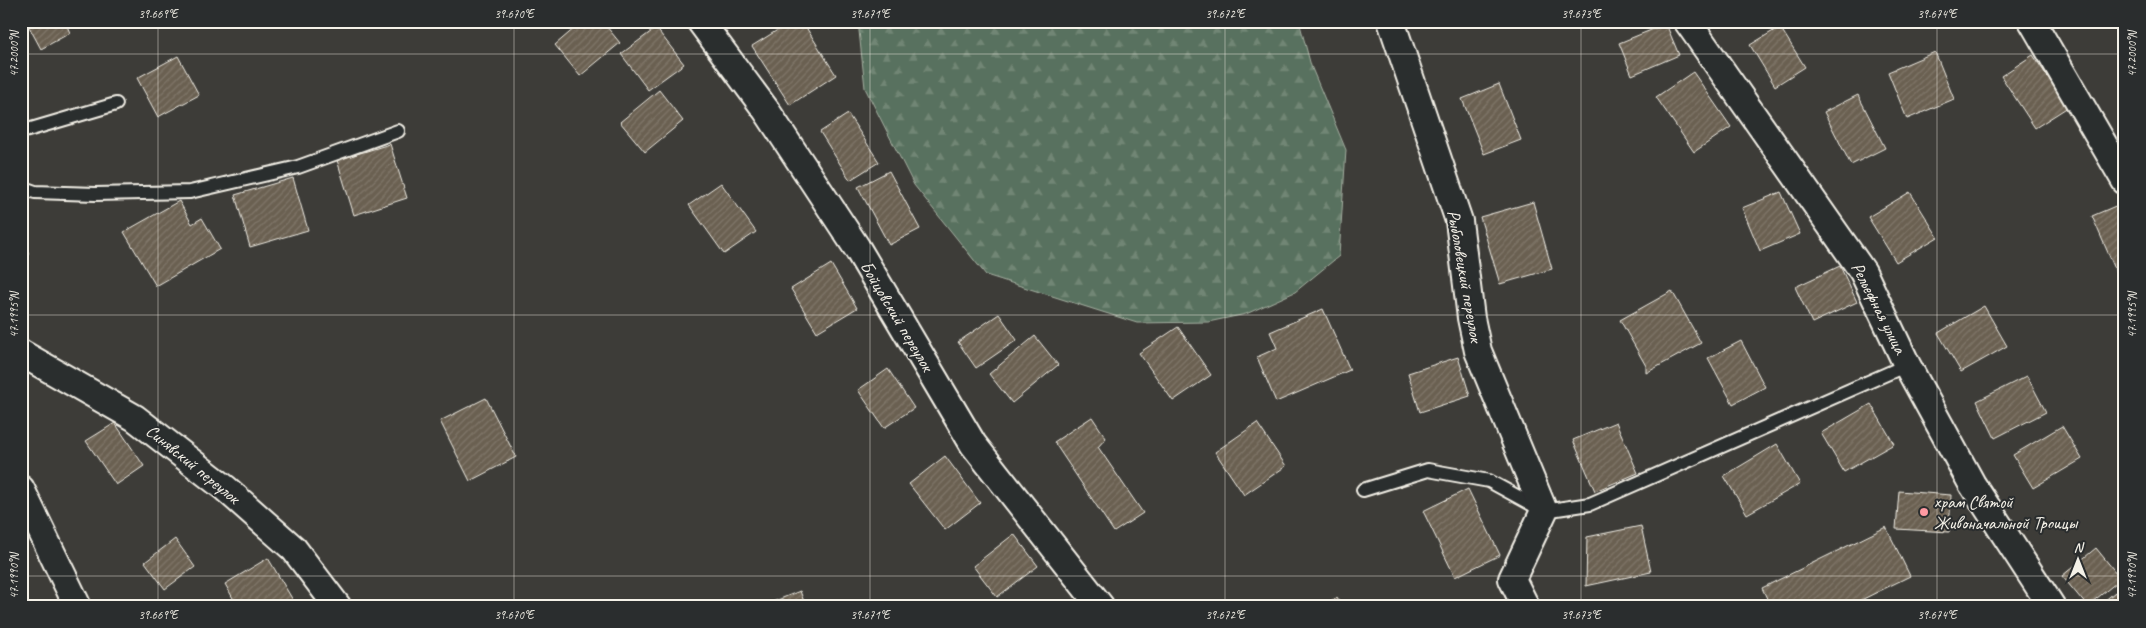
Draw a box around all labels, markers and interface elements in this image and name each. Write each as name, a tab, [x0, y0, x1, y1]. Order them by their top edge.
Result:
text: 39.669°E	[138, 6, 179, 22]
text: 39.670°E	[494, 6, 535, 22]
text: 39.671°E	[850, 6, 891, 22]
text: 39.672°E	[1205, 6, 1246, 22]
text: 39.673°E	[1561, 6, 1602, 22]
text: 39.674°E	[1917, 6, 1958, 22]
text: 47.2000°N	[6, 30, 22, 77]
text: 47.2000°N	[2124, 30, 2140, 77]
street label: Рыболовецкий переулок	[1443, 208, 1488, 346]
street label: Бойцовский переулок	[855, 257, 940, 377]
street label: Рельефная улица	[1847, 259, 1912, 358]
text: 47.1995°N	[6, 291, 22, 338]
text: 47.1995°N	[2124, 291, 2140, 338]
street label: Синявский переулок	[142, 419, 246, 510]
place label: храм Святой Живоначальной Троицы	[1934, 491, 2079, 534]
marker: храм Святой Живоначальной Троицы	[1918, 506, 1930, 518]
north arrow	[2054, 536, 2104, 586]
text: N	[2074, 539, 2085, 556]
text: 47.1990°N	[6, 552, 22, 599]
text: 47.1990°N	[2124, 552, 2140, 599]
text: 39.669°E	[138, 607, 179, 623]
text: 39.670°E	[494, 607, 535, 623]
text: 39.671°E	[850, 607, 891, 623]
text: 39.672°E	[1205, 607, 1246, 623]
text: 39.673°E	[1561, 607, 1602, 623]
text: 39.674°E	[1917, 607, 1958, 623]

